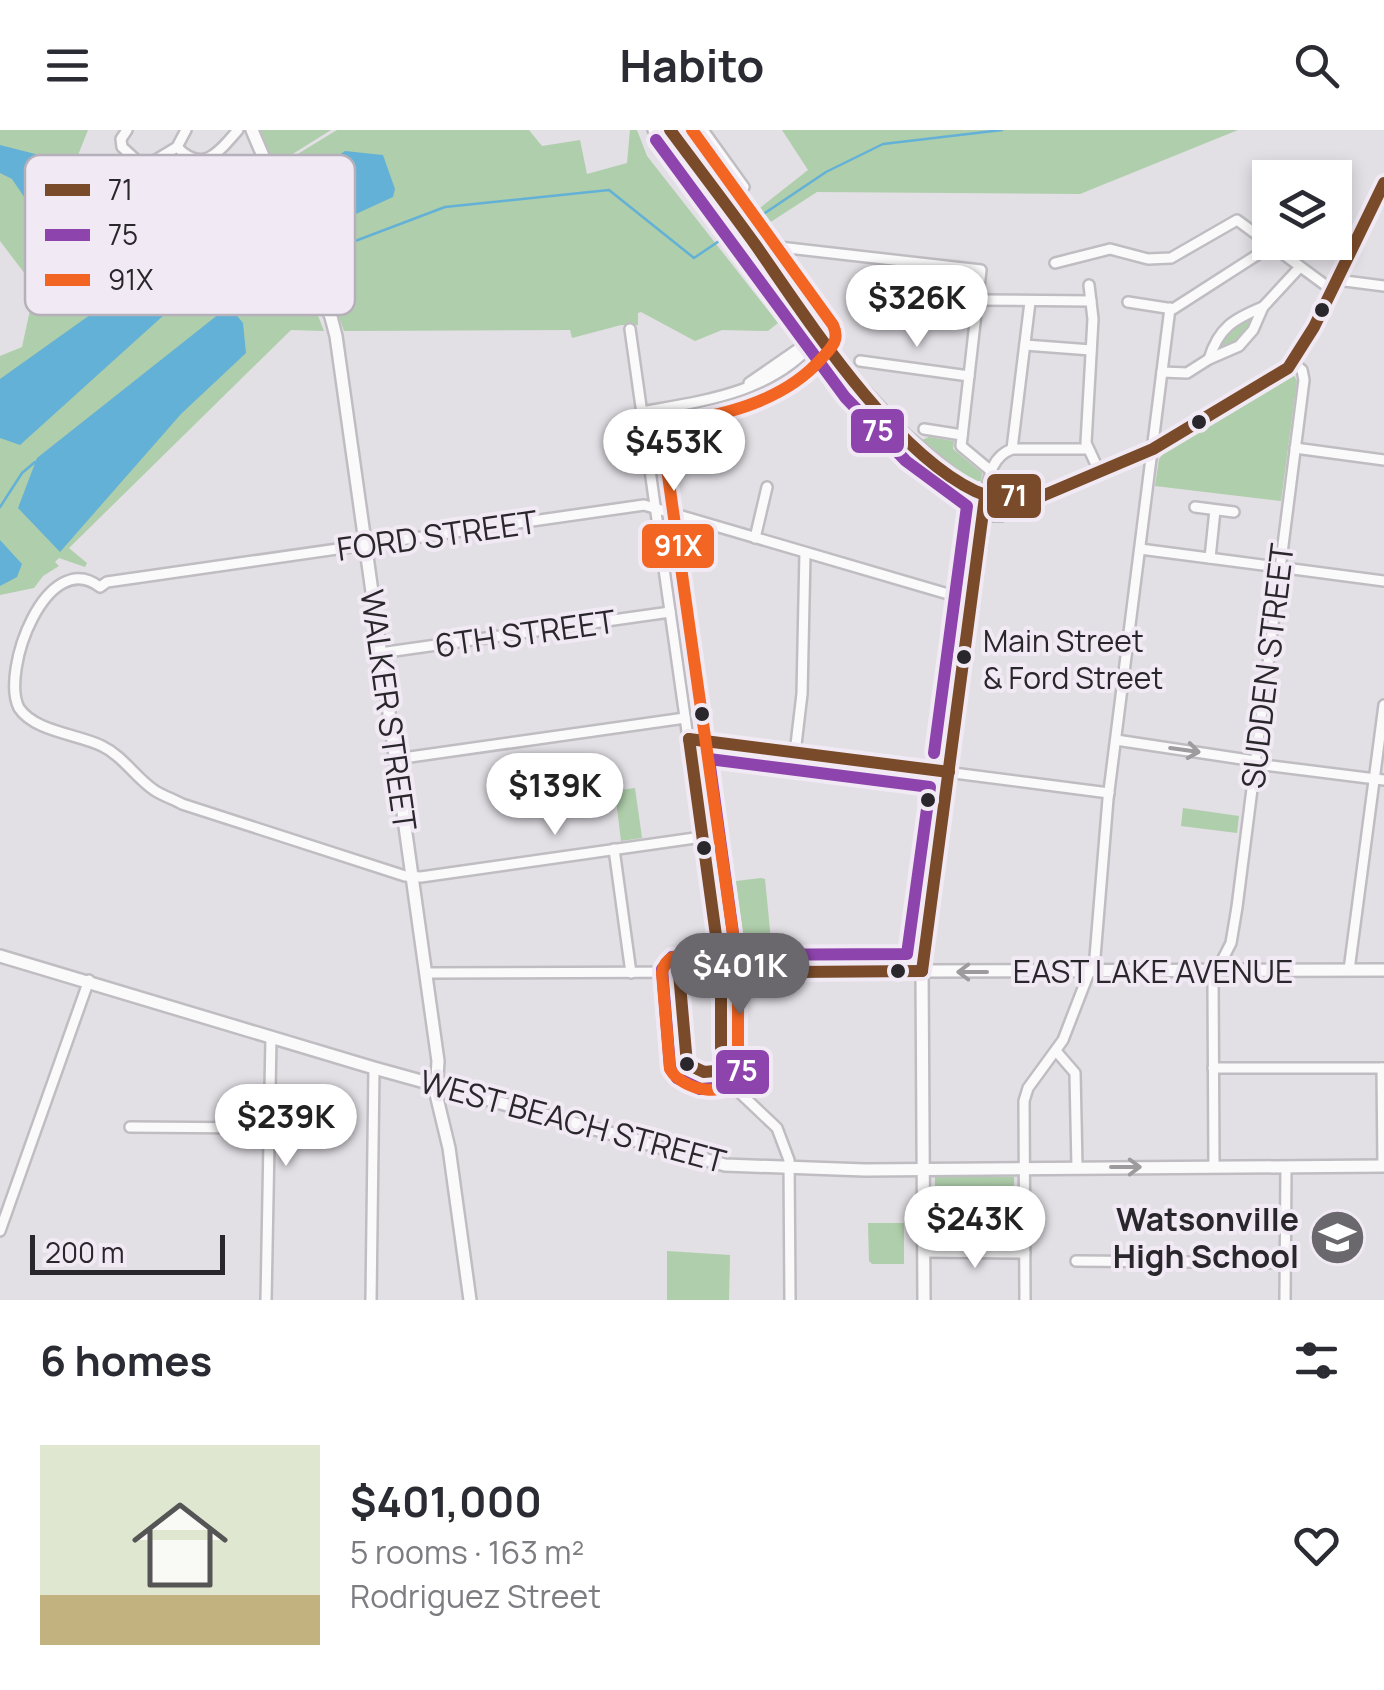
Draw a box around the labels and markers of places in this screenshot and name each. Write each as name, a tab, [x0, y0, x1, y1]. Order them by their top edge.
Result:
pin: $326K	[847, 265, 987, 350]
unlabelled marker	[1312, 300, 1332, 320]
pin: $453K	[604, 409, 744, 494]
unlabelled marker	[1189, 412, 1209, 432]
place label: Main Street & Ford Street	[983, 620, 1163, 698]
marker: Main Street & Ford Street	[954, 647, 974, 667]
unlabelled marker	[692, 704, 712, 724]
pin: $139K	[485, 753, 625, 838]
unlabelled marker	[918, 790, 938, 810]
unlabelled marker	[694, 838, 714, 858]
pin: $401K	[670, 933, 810, 1018]
unlabelled marker	[888, 961, 908, 981]
unlabelled marker	[677, 1054, 697, 1074]
pin: $239K	[216, 1084, 356, 1169]
pin: $243K	[905, 1186, 1045, 1271]
place label: Watsonville High School	[1113, 1197, 1299, 1278]
school or university icon: Watsonville High School	[1308, 1207, 1368, 1267]

